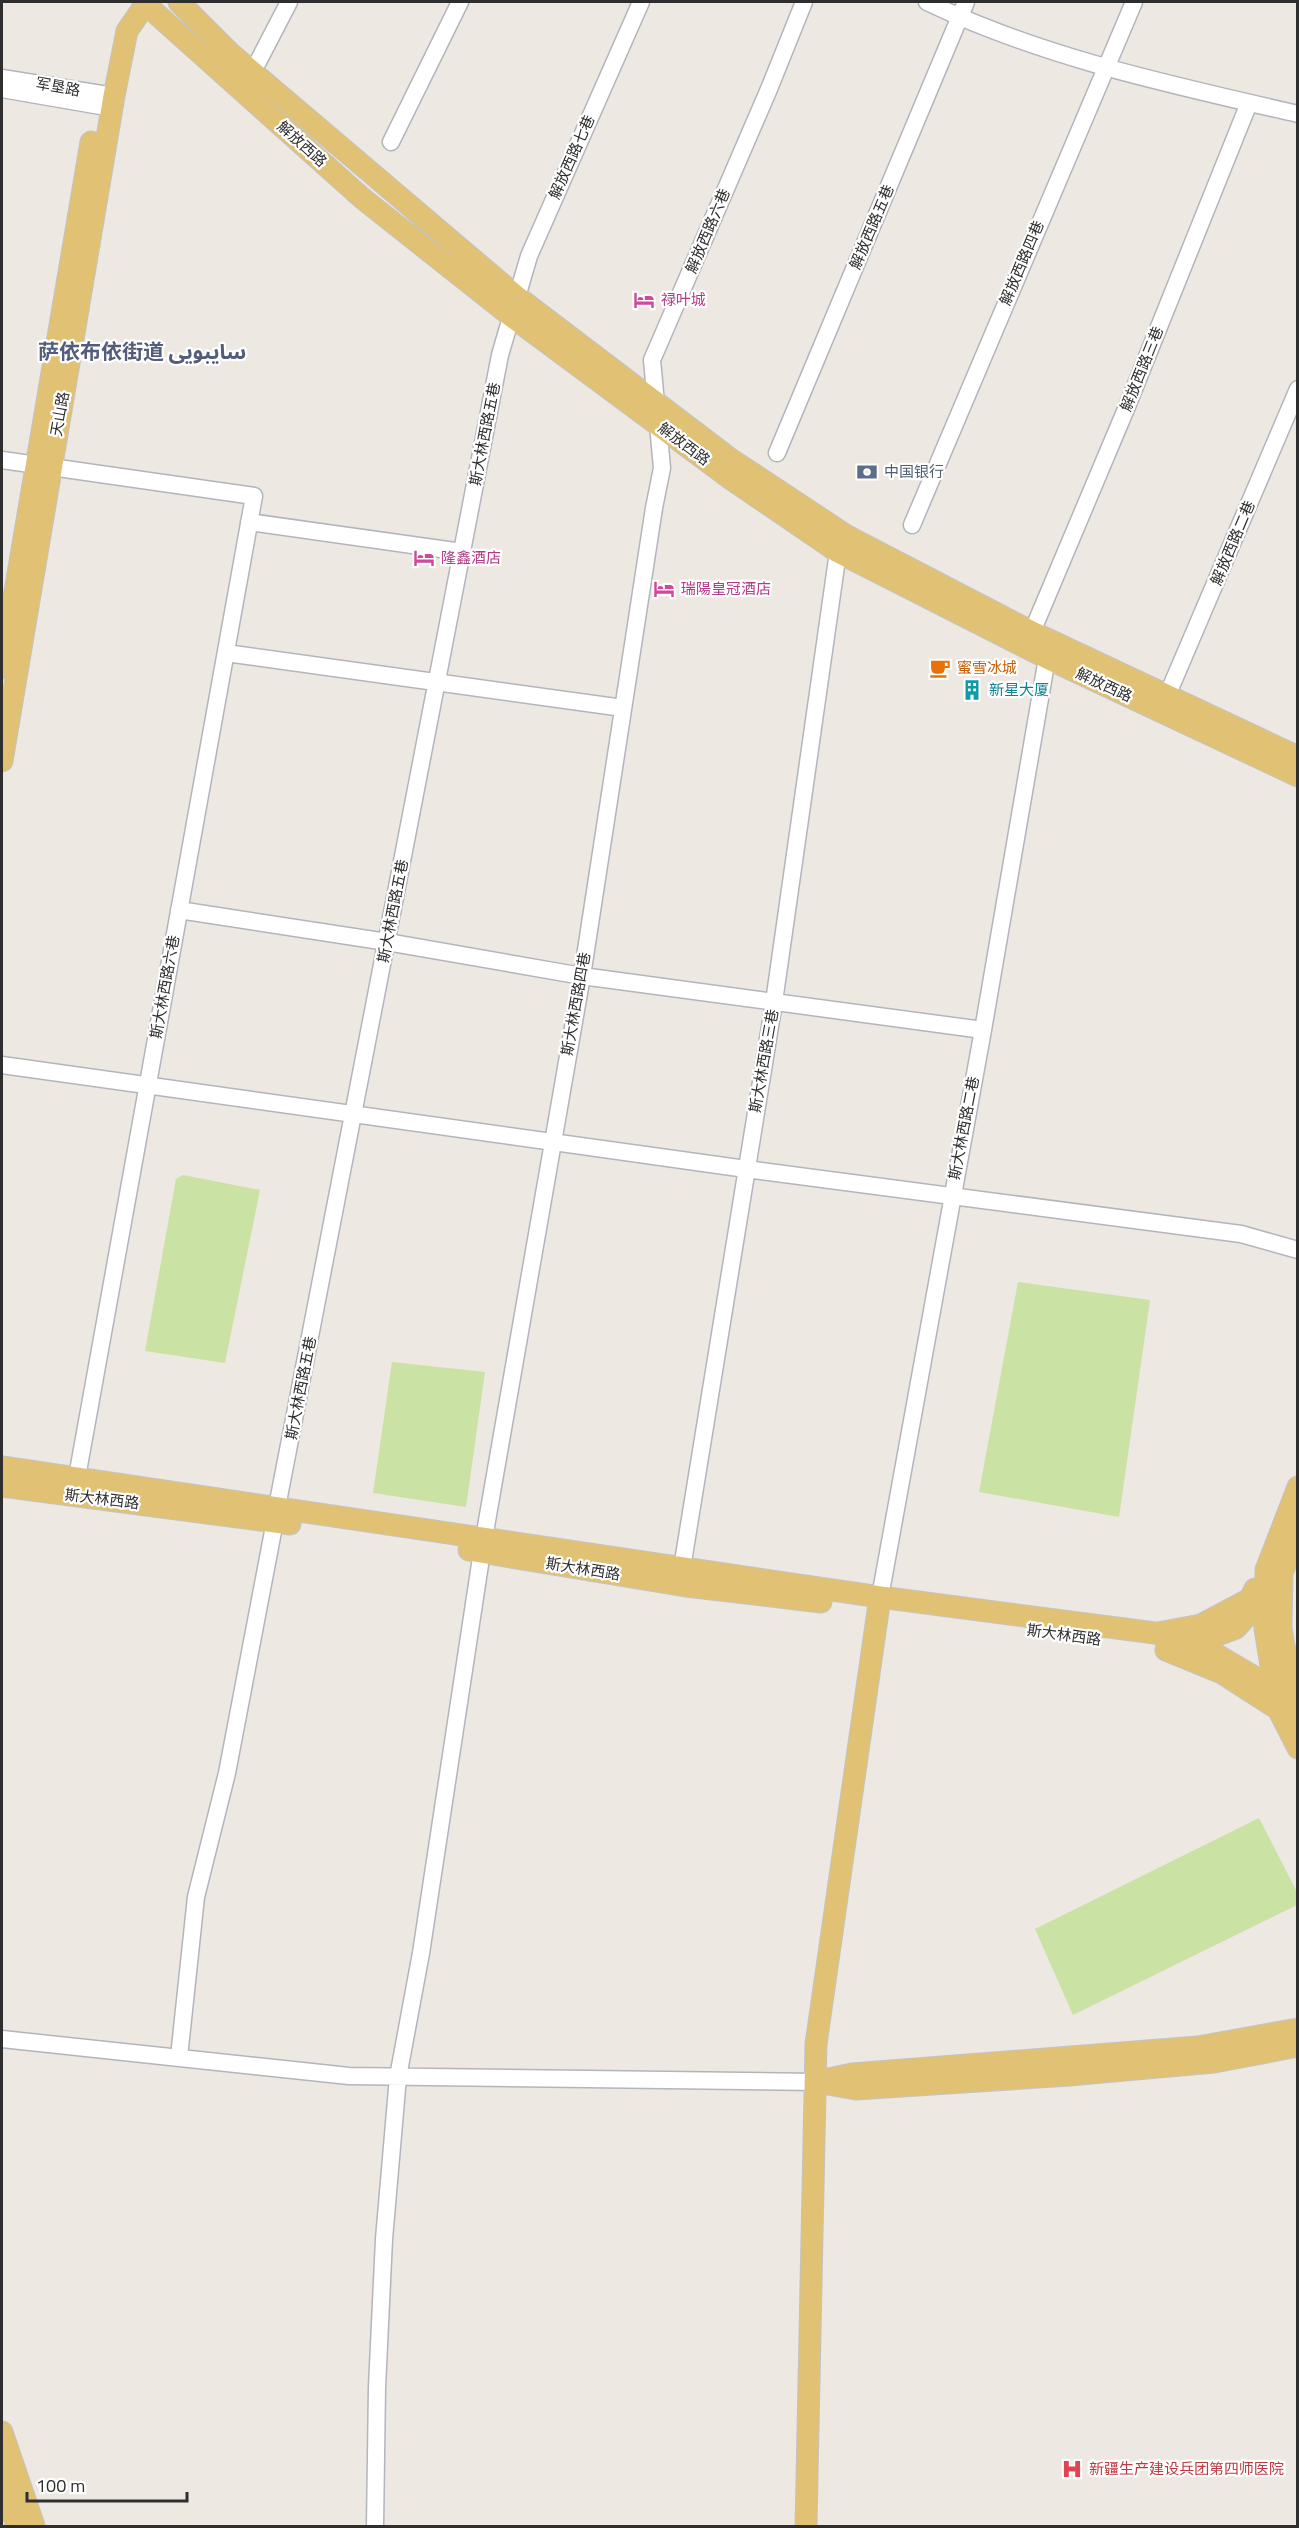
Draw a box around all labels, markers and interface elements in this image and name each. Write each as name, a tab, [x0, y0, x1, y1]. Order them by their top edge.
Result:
street label: 军垦路	[34, 71, 82, 102]
street label: 解放西路七巷	[543, 111, 600, 203]
street label: 解放西路	[272, 115, 332, 172]
street label: 解放西路五巷	[843, 181, 900, 273]
street label: 解放西路六巷	[679, 185, 736, 277]
street label: 解放西路四巷	[993, 217, 1050, 309]
hotel icon: 禄叶城	[632, 288, 656, 312]
place label: 禄叶城	[661, 288, 706, 311]
street label: 解放西路三巷	[1114, 323, 1169, 415]
district label: 萨依布依街道 سايبويى	[38, 335, 246, 367]
street label: 斯大林西路五巷	[463, 380, 506, 488]
street label: 天山路	[44, 390, 75, 438]
street label: 解放西路	[653, 416, 715, 471]
bank icon: 中国银行	[855, 460, 879, 484]
place label: 中国银行	[884, 460, 944, 483]
street label: 解放西路二巷	[1204, 497, 1261, 589]
hotel icon: 隆鑫酒店	[412, 546, 436, 570]
place label: 隆鑫酒店	[441, 546, 501, 569]
hotel icon: 瑞陽皇冠酒店	[652, 577, 676, 601]
place label: 瑞陽皇冠酒店	[681, 577, 771, 600]
cafe icon: 蜜雪冰城	[928, 656, 952, 680]
place label: 蜜雪冰城	[957, 656, 1017, 679]
street label: 解放西路	[1072, 661, 1136, 708]
building icon: 新星大厦	[960, 678, 984, 702]
place label: 新星大厦	[989, 678, 1049, 701]
street label: 斯大林西路五巷	[371, 857, 414, 965]
street label: 斯大林西路六巷	[144, 933, 185, 1041]
street label: 斯大林西路四巷	[555, 950, 596, 1058]
street label: 斯大林西路三巷	[743, 1007, 784, 1115]
street label: 斯大林西路二巷	[942, 1074, 985, 1182]
street label: 斯大林西路五巷	[279, 1334, 322, 1442]
street label: 斯大林西路	[63, 1483, 141, 1514]
street label: 斯大林西路	[544, 1551, 622, 1586]
street label: 斯大林西路	[1025, 1618, 1103, 1651]
hospital icon: 新疆生产建设兵团第四师医院	[1060, 2457, 1084, 2481]
place label: 新疆生产建设兵团第四师医院	[1089, 2457, 1284, 2480]
scale bar	[27, 2465, 188, 2503]
text: 100 m	[36, 2472, 85, 2499]

